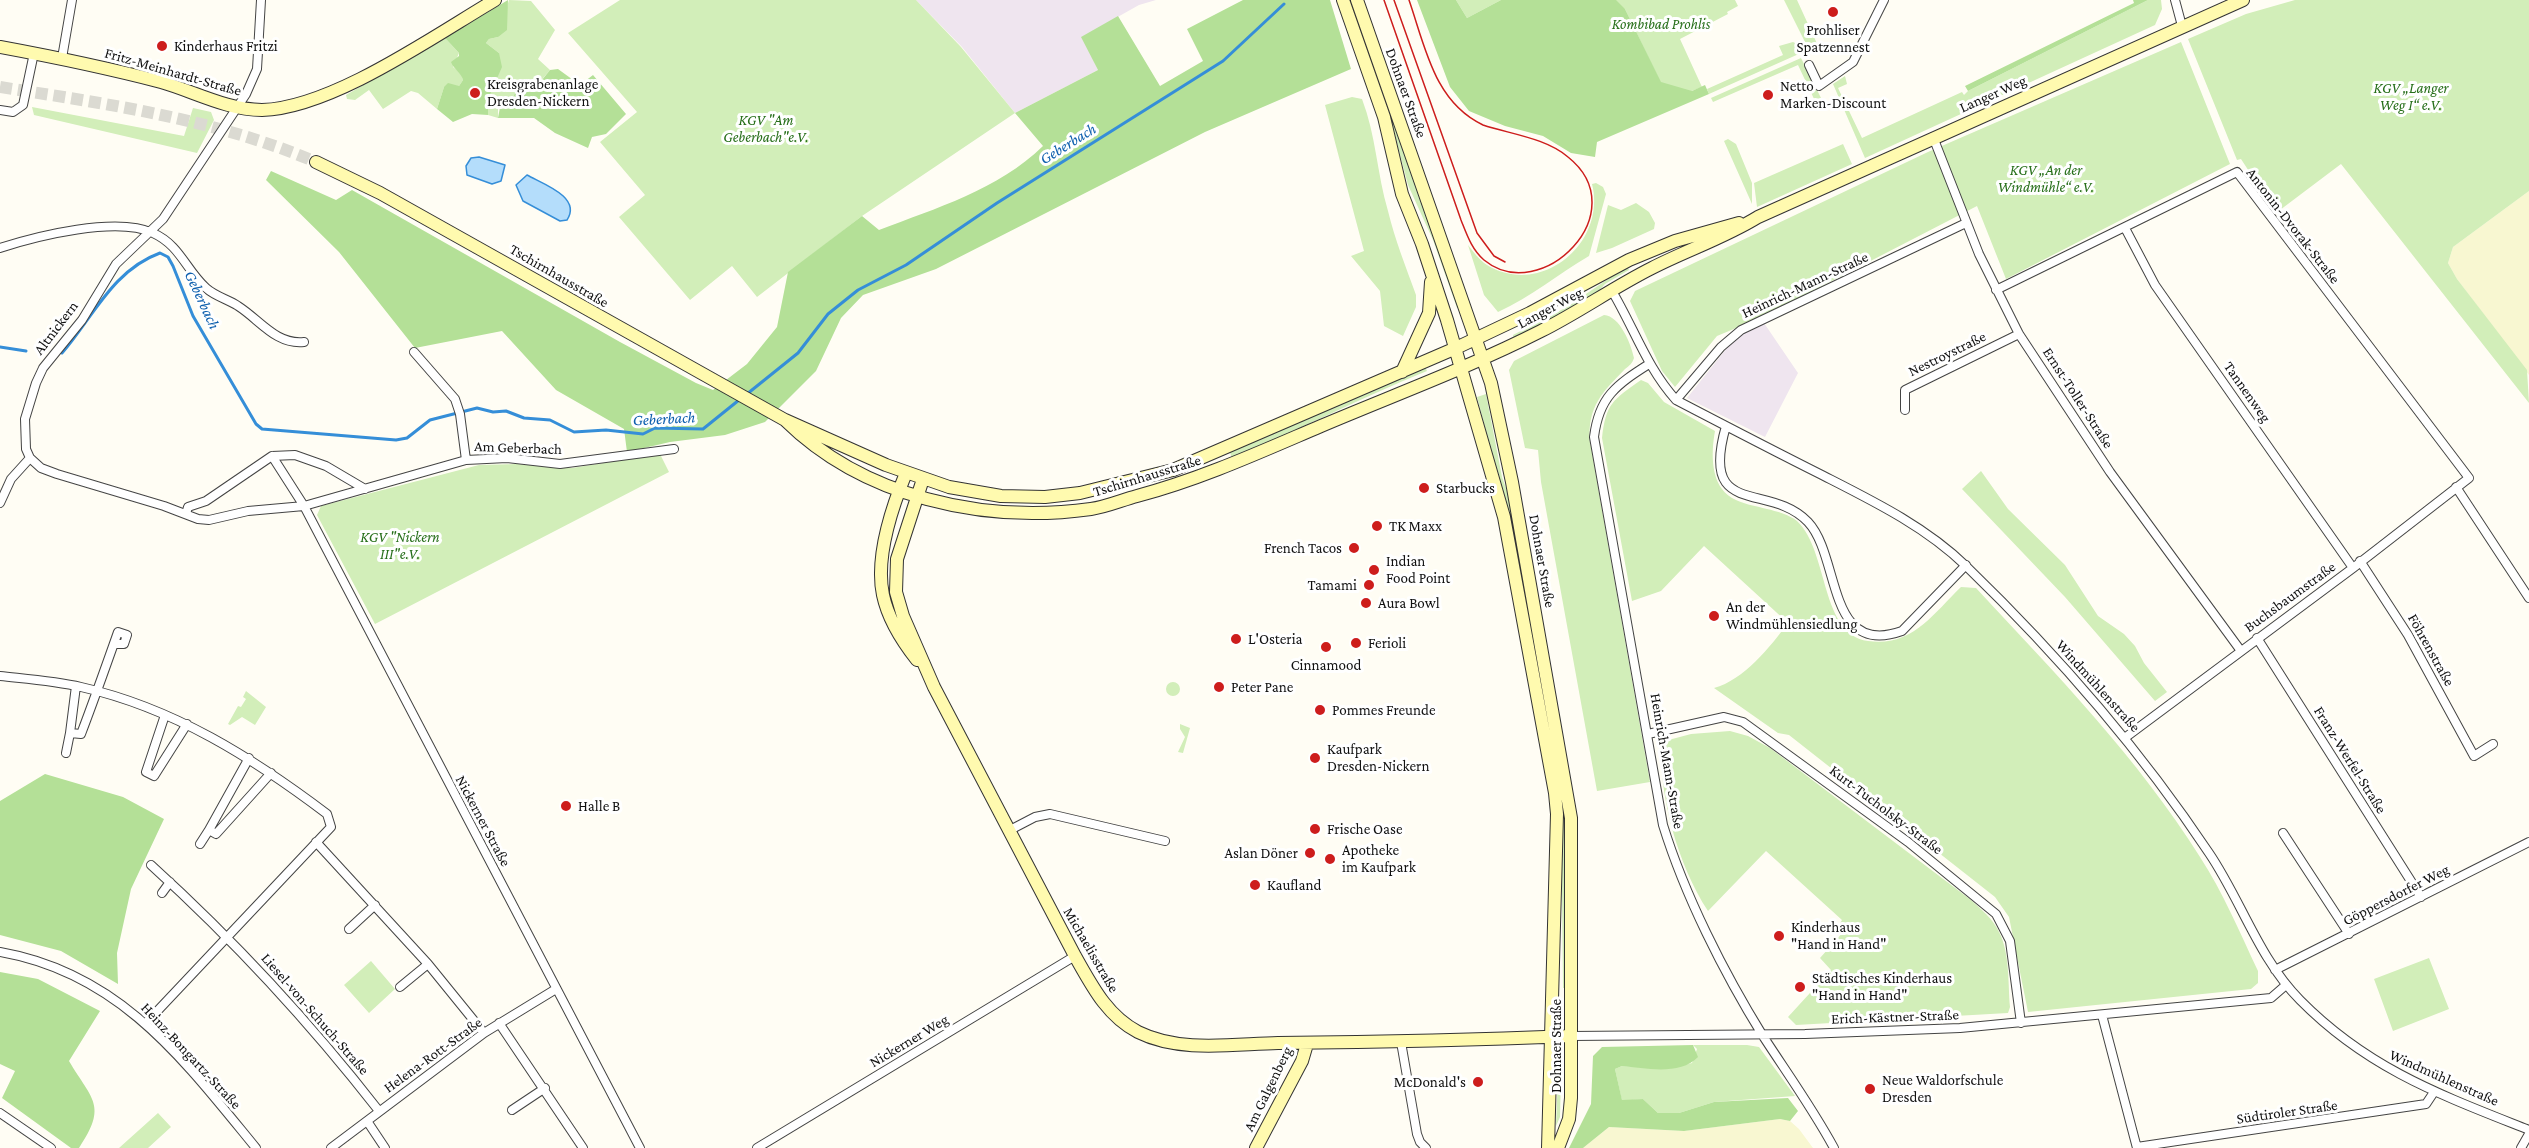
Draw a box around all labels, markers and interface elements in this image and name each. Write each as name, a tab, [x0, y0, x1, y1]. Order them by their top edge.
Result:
marker: Prohliser Spatzennest	[1826, 5, 1840, 19]
park label: Kombibad Prohlis	[1612, 15, 1710, 33]
place label: Prohliser Spatzennest	[1796, 21, 1870, 56]
place label: Kinderhaus Fritzi	[174, 37, 278, 55]
marker: Kinderhaus Fritzi	[155, 39, 169, 53]
street label: Fritz-Meinhardt-Straße	[103, 44, 243, 100]
street label: Dohnaer Straße	[1381, 46, 1431, 140]
street label: Langer Weg	[1957, 71, 2029, 117]
place label: Kreisgrabenanlage Dresden-Nickern	[487, 75, 598, 110]
place label: Netto Marken-Discount	[1780, 77, 1886, 112]
park label: KGV „Langer Weg I“ e.V.	[2373, 79, 2449, 114]
marker: Kreisgrabenanlage Dresden-Nickern	[468, 86, 482, 100]
marker: Netto Marken-Discount	[1761, 88, 1775, 102]
park label: KGV "Am Geberbach"e.V.	[723, 111, 809, 146]
water label: Geberbach	[1036, 119, 1100, 169]
park label: KGV „An der Windmühle“ e.V.	[1998, 161, 2094, 196]
street label: Antonin-Dvorak-Straße	[2242, 164, 2344, 288]
street label: Tschirnhausstraße	[506, 240, 612, 312]
street label: Heinrich-Mann-Straße	[1739, 248, 1871, 322]
water label: Geberbach	[180, 268, 224, 332]
street label: Langer Weg	[1514, 283, 1586, 333]
street label: Altnickern	[30, 298, 82, 358]
street label: Nestroystraße	[1905, 327, 1989, 381]
street label: Ernst-Toller-Straße	[2039, 344, 2117, 452]
street label: Tannenweg	[2220, 358, 2274, 426]
water label: Geberbach	[632, 408, 696, 430]
street label: Am Geberbach	[474, 437, 562, 459]
street label: Tschirnhausstraße	[1091, 451, 1203, 501]
place label: Starbucks	[1436, 479, 1495, 497]
marker: Starbucks	[1417, 481, 1431, 495]
street label: Dohnaer Straße	[1525, 513, 1559, 609]
place label: TK Maxx	[1389, 517, 1442, 535]
marker: TK Maxx	[1370, 519, 1384, 533]
park label: KGV "Nickern III"e.V.	[360, 528, 440, 563]
place label: French Tacos	[1264, 539, 1342, 557]
marker: French Tacos	[1347, 541, 1361, 555]
place label: Indian Food Point	[1386, 552, 1450, 587]
street label: Buchsbaumstraße	[2241, 558, 2339, 636]
marker: Indian Food Point	[1367, 563, 1381, 577]
place label: Tamami	[1307, 576, 1357, 594]
marker: Tamami	[1362, 578, 1376, 592]
place label: Aura Bowl	[1378, 594, 1440, 612]
marker: Aura Bowl	[1359, 596, 1373, 610]
place label: An der Windmühlensiedlung	[1726, 598, 1858, 633]
marker: An der Windmühlensiedlung	[1707, 609, 1721, 623]
street label: Föhrenstraße	[2404, 611, 2458, 689]
place label: L'Osteria	[1248, 630, 1303, 648]
marker: L'Osteria	[1229, 632, 1243, 646]
place label: Ferioli	[1368, 634, 1406, 652]
marker: Ferioli	[1349, 636, 1363, 650]
street label: Windmühlenstraße	[2052, 636, 2144, 736]
marker: Cinnamood	[1319, 640, 1333, 654]
place label: Cinnamood	[1291, 656, 1361, 674]
place label: Peter Pane	[1231, 678, 1293, 696]
marker: Peter Pane	[1212, 680, 1226, 694]
street label: Heinrich-Mann-Straße	[1646, 692, 1688, 830]
place label: Pommes Freunde	[1332, 701, 1435, 719]
marker: Pommes Freunde	[1313, 703, 1327, 717]
street label: Franz-Werfel-Straße	[2310, 703, 2390, 817]
place label: Kaufpark Dresden-Nickern	[1327, 740, 1429, 775]
marker: Kaufpark Dresden-Nickern	[1308, 751, 1322, 765]
street label: Kurt-Tucholsky-Straße	[1826, 761, 1946, 859]
street label: Nickerner Straße	[451, 772, 515, 870]
place label: Halle B	[578, 797, 620, 815]
marker: Halle B	[559, 799, 573, 813]
place label: Frische Oase	[1327, 820, 1403, 838]
marker: Frische Oase	[1308, 822, 1322, 836]
place label: Apotheke im Kaufpark	[1342, 841, 1416, 876]
place label: Aslan Döner	[1224, 844, 1298, 862]
marker: Aslan Döner	[1303, 846, 1317, 860]
marker: Apotheke im Kaufpark	[1323, 852, 1337, 866]
street label: Göppersdorfer Weg	[2340, 860, 2452, 930]
place label: Kaufland	[1267, 876, 1321, 894]
marker: Kaufland	[1248, 878, 1262, 892]
street label: Michaelisstraße	[1059, 904, 1123, 996]
place label: Kinderhaus "Hand in Hand"	[1791, 918, 1886, 953]
marker: Kinderhaus "Hand in Hand"	[1772, 929, 1786, 943]
street label: Liesel-von-Schuch-Straße	[257, 949, 373, 1079]
place label: Städtisches Kinderhaus "Hand in Hand"	[1812, 969, 1952, 1004]
marker: Städtisches Kinderhaus "Hand in Hand"	[1793, 980, 1807, 994]
street label: Heinz-Bongartz-Straße	[137, 999, 245, 1113]
street label: Dohnaer Straße	[1547, 999, 1565, 1093]
street label: Erich-Kästner-Straße	[1831, 1006, 1959, 1028]
street label: Nickerner Weg	[866, 1010, 952, 1072]
street label: Helena-Rott-Straße	[380, 1013, 486, 1097]
street label: Am Galgenberg	[1240, 1044, 1296, 1134]
street label: Windmühlenstraße	[2387, 1046, 2501, 1110]
place label: Neue Waldorfschule Dresden	[1882, 1071, 2003, 1106]
place label: McDonald's	[1394, 1073, 1466, 1091]
marker: McDonald's	[1471, 1075, 1485, 1089]
marker: Neue Waldorfschule Dresden	[1863, 1082, 1877, 1096]
street label: Südtiroler Straße	[2235, 1096, 2339, 1128]

